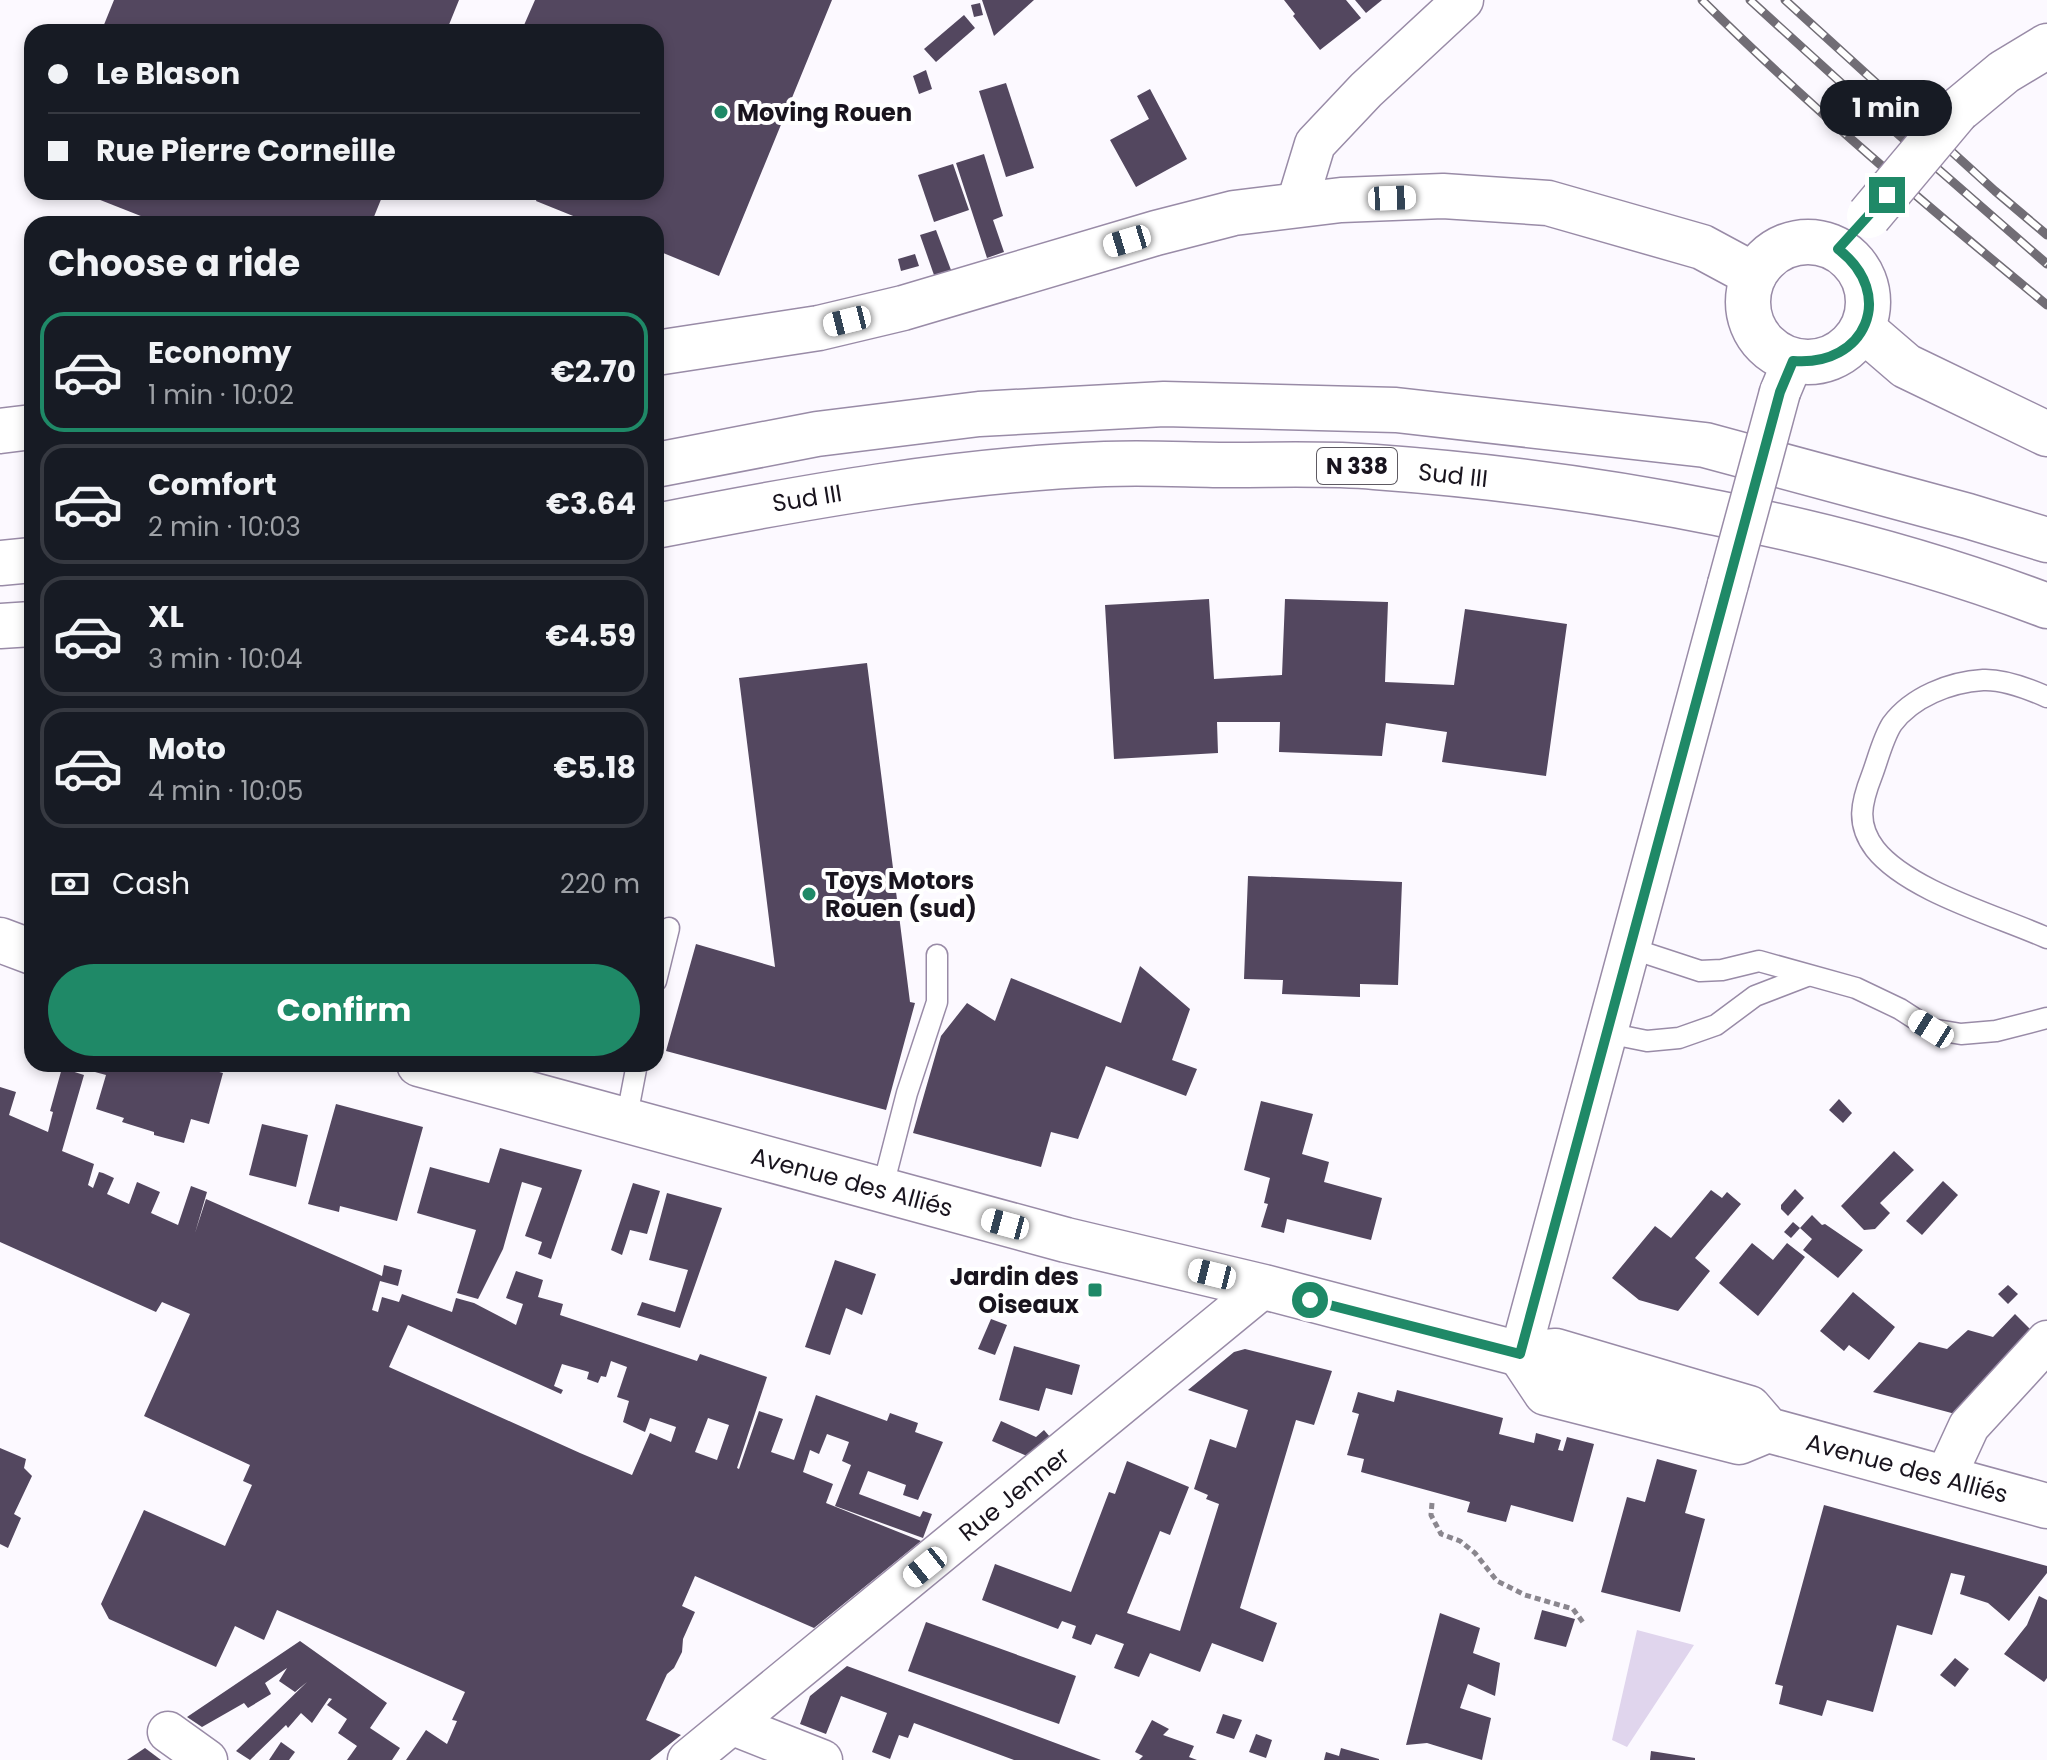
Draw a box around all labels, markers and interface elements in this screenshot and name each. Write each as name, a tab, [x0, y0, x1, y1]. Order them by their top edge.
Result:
text: Le Blason	[96, 52, 240, 95]
callout: 1 min	[1821, 79, 1953, 135]
text: 1 min	[1852, 90, 1920, 126]
place label: Moving Rouen	[737, 96, 912, 129]
marker: Moving Rouen	[712, 103, 730, 121]
text: Rue Pierre Corneille	[96, 129, 396, 172]
route end	[1869, 177, 1905, 213]
car	[1368, 185, 1416, 211]
car	[1101, 223, 1153, 259]
text: Choose a ride	[48, 238, 300, 289]
car	[821, 304, 873, 338]
text: Economy	[148, 331, 292, 374]
icon: car	[52, 336, 124, 408]
text: €2.70	[551, 350, 636, 393]
text: 1 min · 10:02	[148, 377, 294, 413]
road number: N 338	[1317, 448, 1397, 484]
street label: Sud III	[1417, 455, 1489, 495]
text: Comfort	[148, 463, 277, 506]
icon: car	[52, 468, 124, 540]
street label: Sud III	[770, 476, 844, 520]
text: €3.64	[546, 482, 636, 525]
text: 2 min · 10:03	[148, 509, 301, 545]
text: XL	[148, 595, 184, 638]
icon: car	[52, 600, 124, 672]
text: €4.59	[545, 614, 636, 657]
text: 3 min · 10:04	[148, 641, 302, 677]
text: Moto	[148, 727, 226, 770]
icon: car	[52, 732, 124, 804]
text: €5.18	[553, 746, 636, 789]
text: 4 min · 10:05	[148, 773, 303, 809]
icon: cash	[48, 862, 92, 906]
text: Cash	[112, 862, 190, 905]
place label: Toys Motors Rouen (sud)	[825, 864, 977, 925]
text: 220 m	[560, 866, 640, 902]
marker: Toys Motors Rouen (sud)	[800, 885, 818, 903]
button: Confirm	[48, 964, 640, 1056]
car	[1904, 1006, 1958, 1052]
street label: Avenue des Alliés	[747, 1139, 957, 1225]
car	[979, 1206, 1031, 1242]
car	[1186, 1257, 1238, 1291]
place label: Jardin des Oiseaux	[949, 1260, 1080, 1321]
marker: Jardin des Oiseaux	[1086, 1281, 1104, 1299]
route start	[1292, 1282, 1328, 1318]
street label: Avenue des Alliés	[1802, 1425, 2012, 1511]
street label: Rue Jenner	[952, 1439, 1076, 1549]
car	[899, 1543, 951, 1591]

